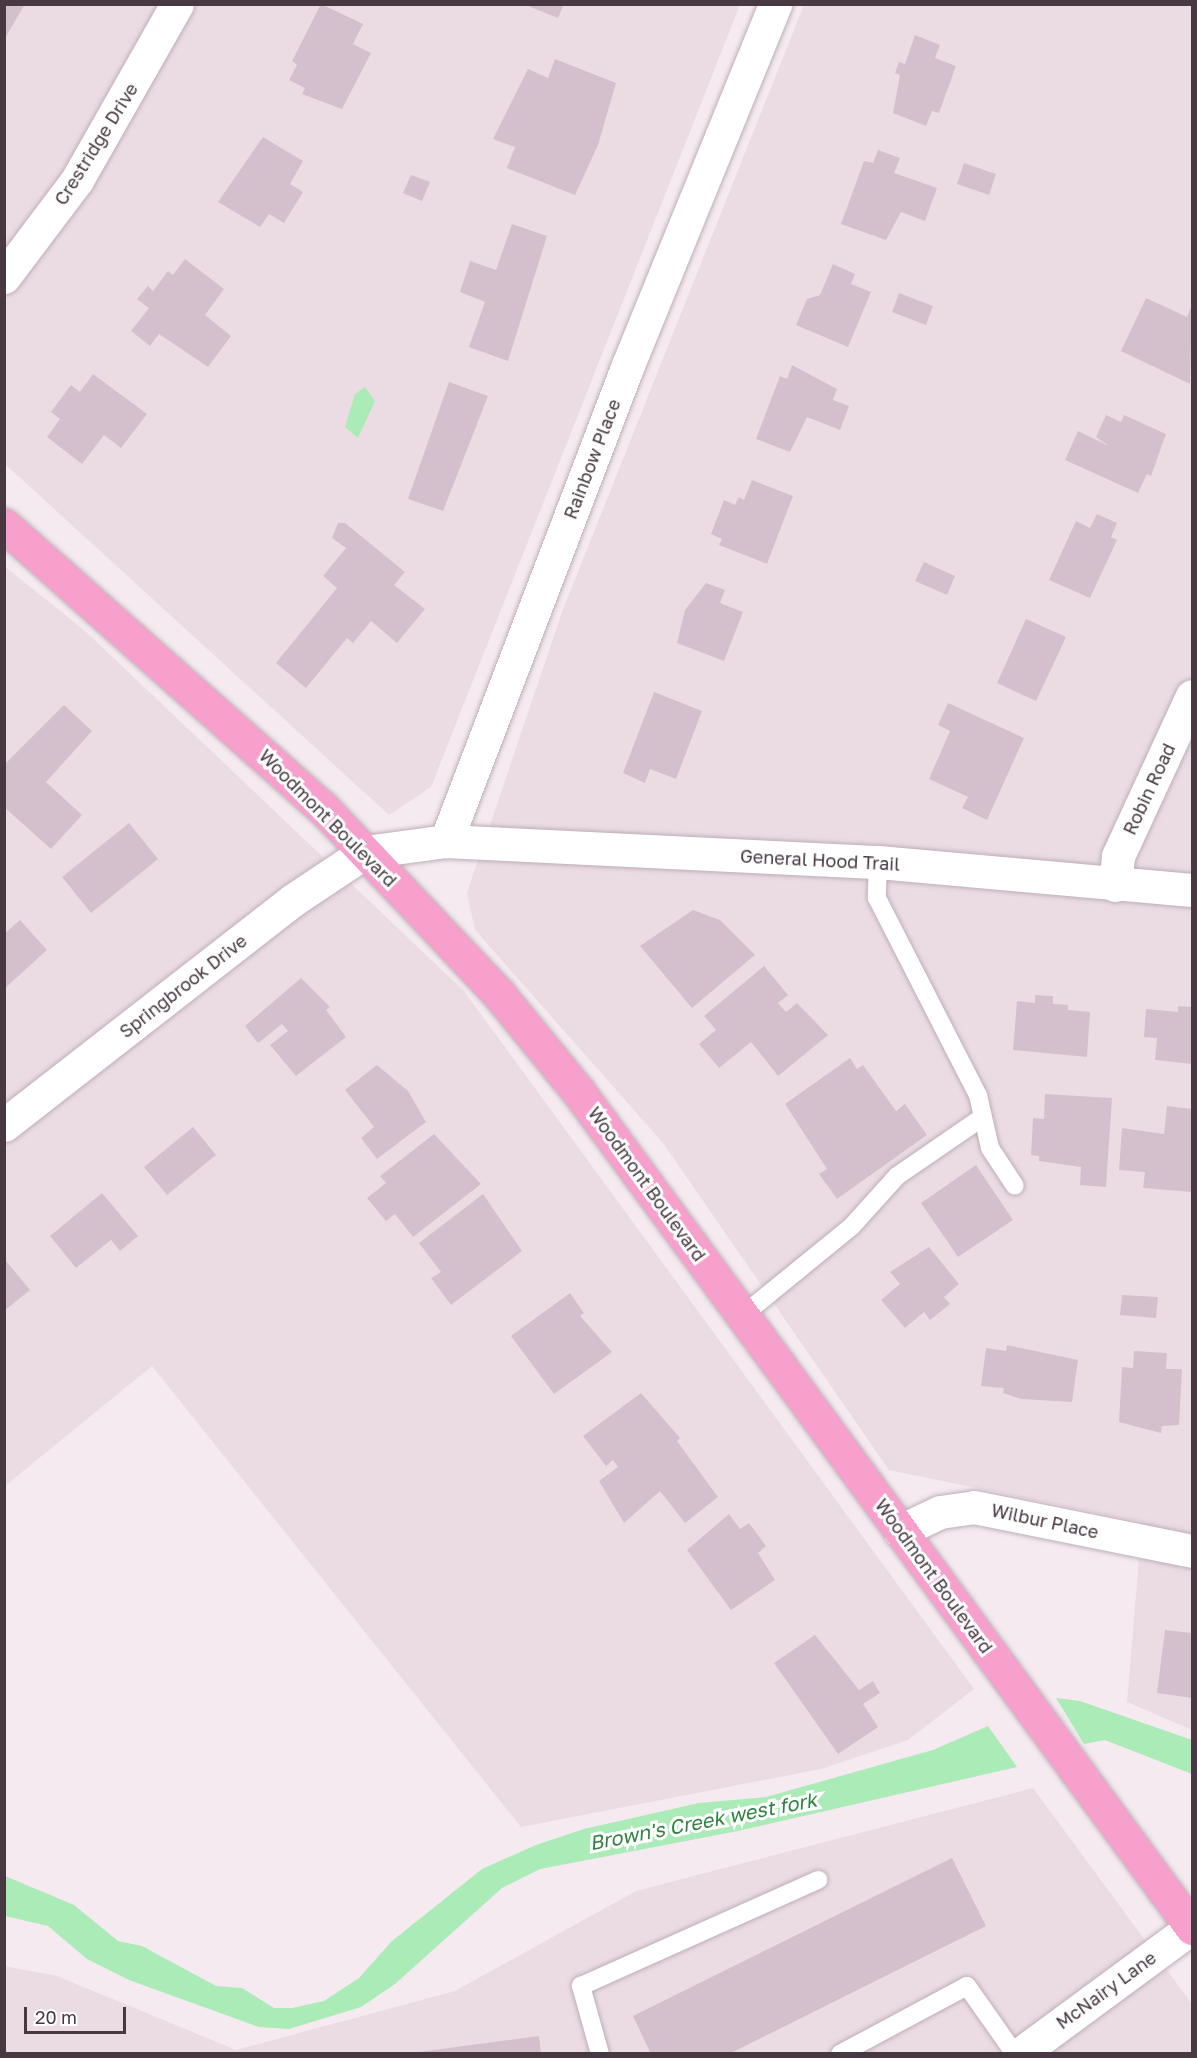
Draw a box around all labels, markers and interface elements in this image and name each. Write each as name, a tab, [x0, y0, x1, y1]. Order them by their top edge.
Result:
street label: Crestridge Drive	[50, 79, 142, 209]
street label: Rainbow Place	[559, 396, 625, 522]
street label: Robin Road	[1118, 740, 1180, 838]
street label: Woodmont Boulevard	[255, 745, 401, 891]
street label: General Hood Trail	[740, 845, 900, 875]
street label: Springbrook Drive	[115, 930, 251, 1042]
street label: Woodmont Boulevard	[584, 1103, 710, 1265]
street label: Woodmont Boulevard	[871, 1495, 997, 1657]
street label: Wilbur Place	[989, 1499, 1101, 1543]
water label: Brown's Creek west fork	[587, 1787, 819, 1855]
street label: McNairy Lane	[1052, 1947, 1160, 2033]
scale bar	[27, 1995, 129, 2033]
text: 20 m	[35, 2006, 77, 2028]

